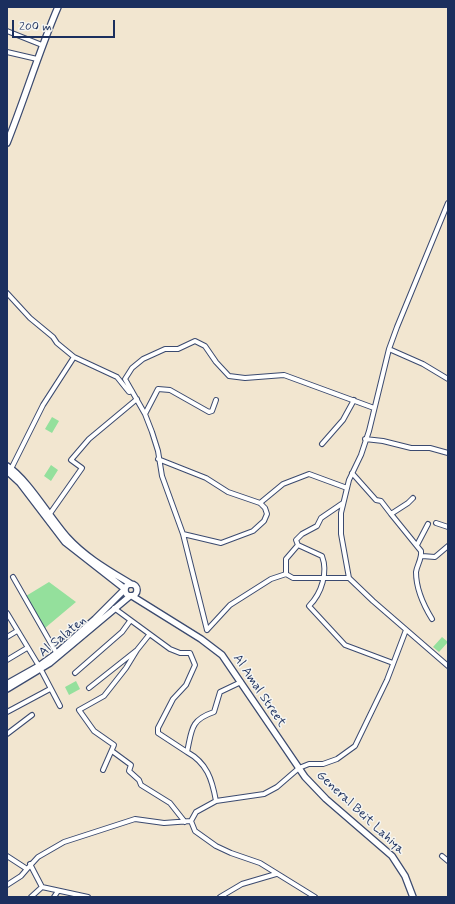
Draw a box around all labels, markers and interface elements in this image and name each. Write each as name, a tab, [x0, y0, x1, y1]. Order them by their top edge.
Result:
scale bar	[14, 12, 117, 38]
text: 200 m	[19, 19, 52, 35]
street label: Al Salaten	[36, 613, 90, 661]
street label: Al Amal Street	[229, 652, 289, 730]
street label: General Beit Lahiya	[313, 768, 407, 858]

